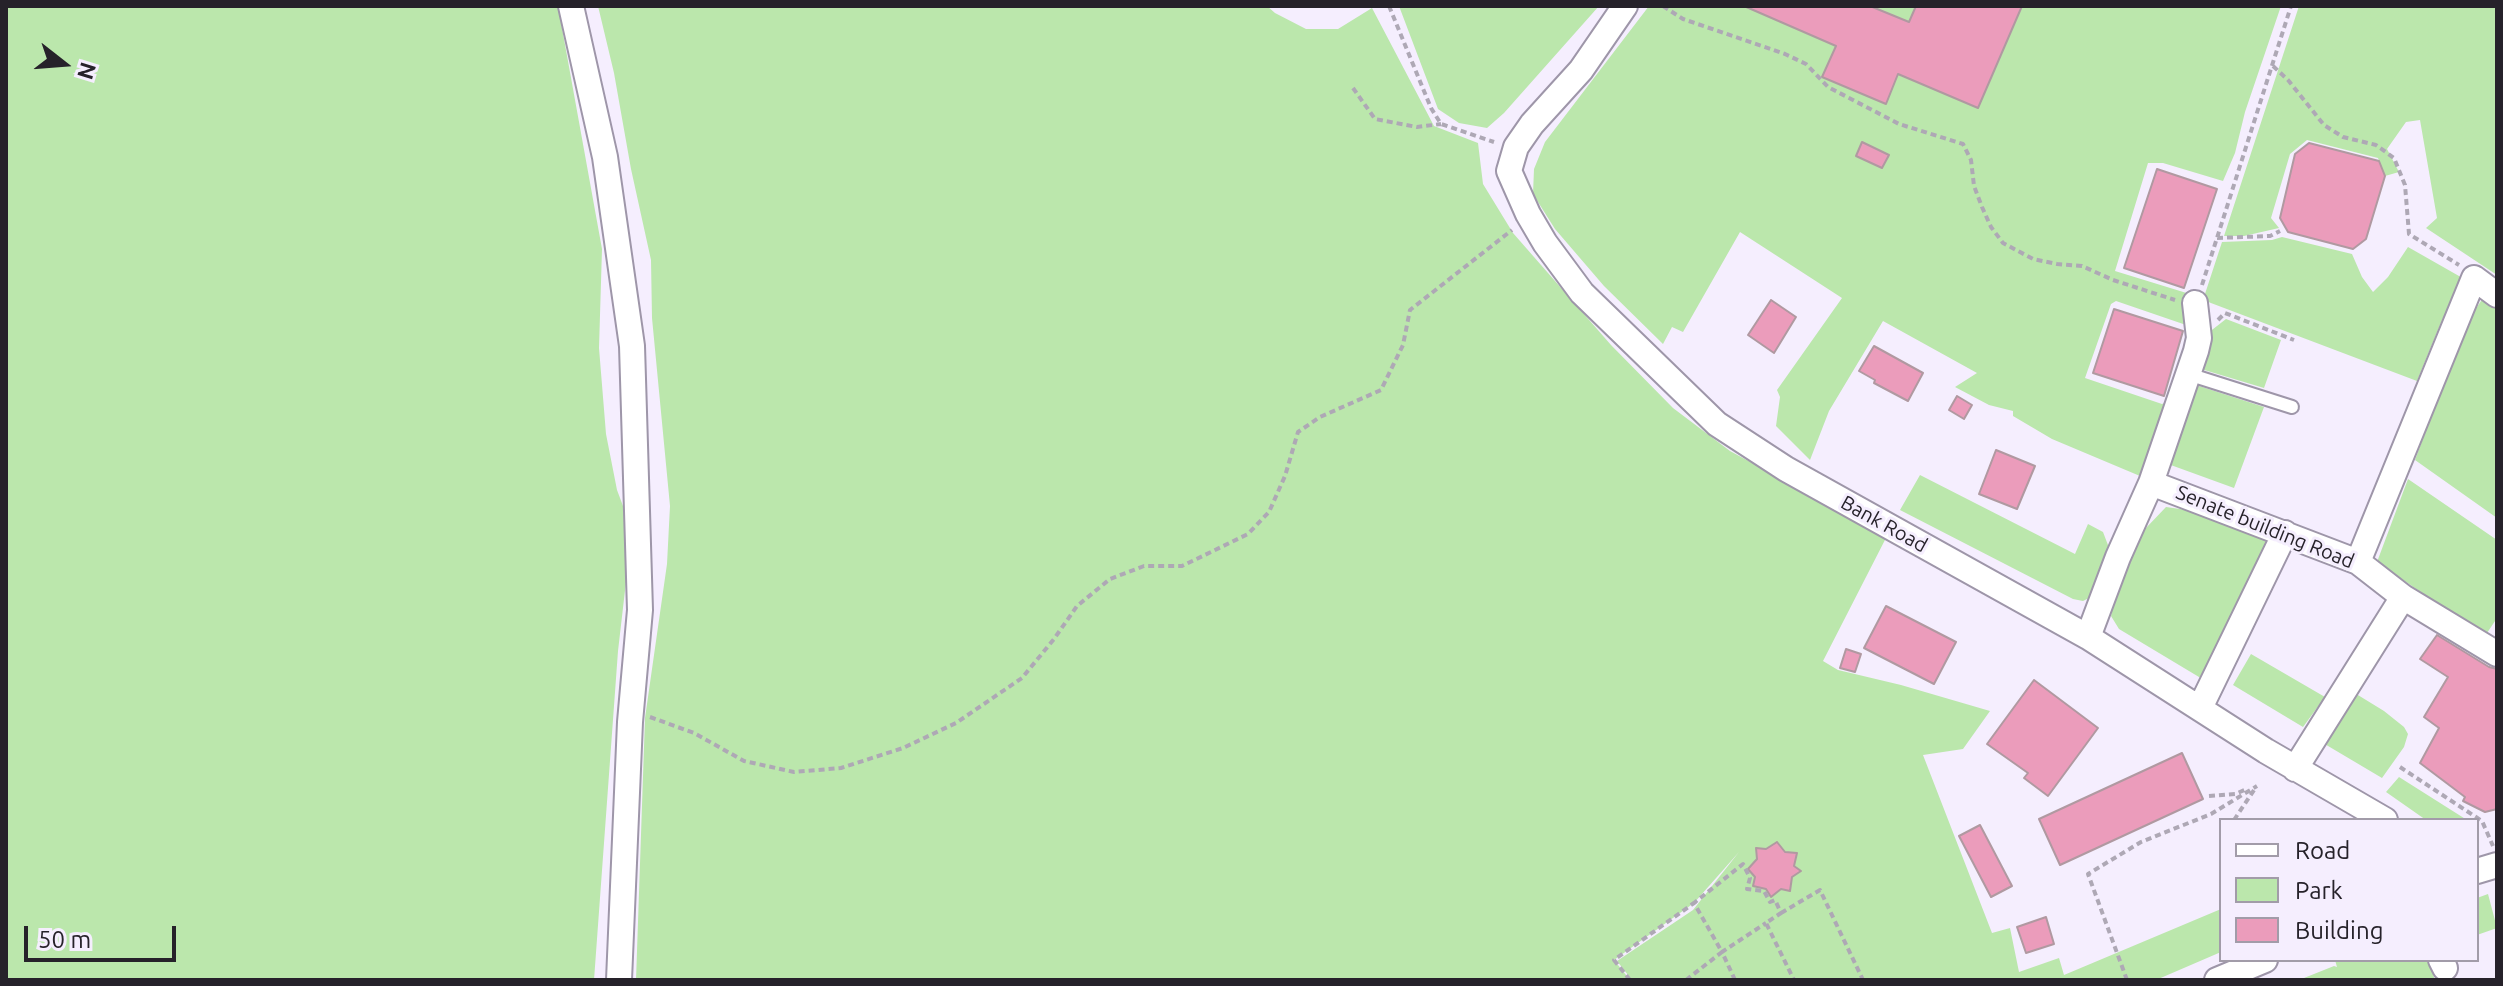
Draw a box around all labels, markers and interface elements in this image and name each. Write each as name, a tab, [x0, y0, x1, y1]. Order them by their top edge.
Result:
north arrow	[24, 24, 104, 104]
text: N	[73, 60, 102, 83]
street label: Senate building Road	[2172, 480, 2358, 574]
street label: Bank Road	[1837, 490, 1931, 558]
legend	[2219, 818, 2479, 962]
text: Road	[2295, 837, 2350, 864]
text: Park	[2295, 877, 2343, 904]
scale bar	[28, 910, 180, 960]
text: Building	[2295, 917, 2383, 944]
text: 50 m	[38, 926, 91, 953]

